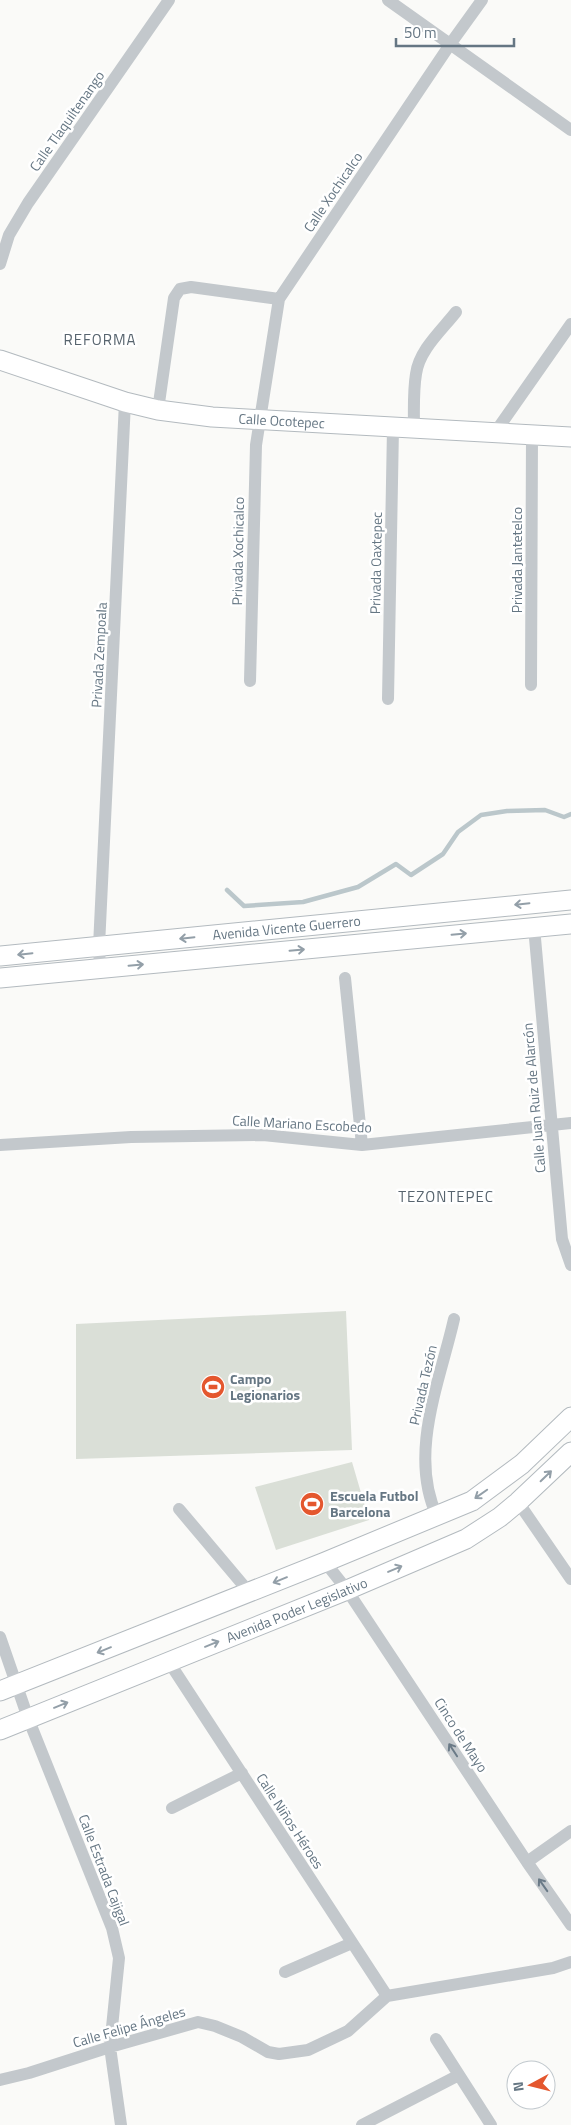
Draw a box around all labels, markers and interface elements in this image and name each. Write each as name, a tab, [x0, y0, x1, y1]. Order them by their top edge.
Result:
scale bar	[396, 15, 514, 47]
text: 50 m	[404, 21, 437, 44]
street label: Calle Tlaquiltenango	[24, 66, 109, 175]
street label: Calle Xochicalco	[298, 147, 367, 236]
district label: REFORMA	[64, 328, 136, 351]
street label: Calle Ocotepec	[238, 407, 325, 433]
street label: Privada Xochicalco	[226, 496, 249, 606]
street label: Privada Jantetelco	[506, 507, 527, 613]
street label: Privada Oaxtepec	[364, 512, 387, 614]
street label: Privada Zempoala	[85, 602, 112, 708]
one-way arrow	[515, 900, 531, 909]
street label: Avenida Vicente Guerrero	[212, 910, 362, 945]
one-way arrow	[451, 929, 467, 939]
one-way arrow	[179, 933, 195, 942]
one-way arrow	[289, 945, 305, 955]
one-way arrow	[17, 949, 33, 959]
one-way arrow	[127, 960, 143, 970]
street label: Calle Juan Ruiz de Alarcón	[516, 1022, 551, 1174]
street label: Calle Mariano Escobedo	[232, 1109, 372, 1138]
district label: TEZONTEPEC	[398, 1185, 494, 1208]
street label: Privada Tezón	[403, 1343, 442, 1427]
place label: Campo Legionarios	[230, 1368, 300, 1405]
sports icon: Campo Legionarios	[200, 1374, 226, 1400]
one-way arrow	[540, 1470, 553, 1482]
place label: Escuela Futbol Barcelona	[330, 1485, 418, 1522]
one-way arrow	[474, 1489, 488, 1499]
sports icon: Escuela Futbol Barcelona	[299, 1491, 325, 1517]
one-way arrow	[387, 1564, 402, 1574]
street label: Avenida Poder Legislativo	[223, 1572, 370, 1648]
one-way arrow	[273, 1576, 288, 1585]
one-way arrow	[204, 1639, 219, 1649]
one-way arrow	[97, 1645, 112, 1655]
street label: Cinco de Mayo	[429, 1693, 493, 1776]
one-way arrow	[53, 1700, 69, 1709]
one-way arrow	[447, 1743, 458, 1757]
street label: Calle Niños Héroes	[252, 1769, 329, 1873]
street label: Calle Estrada Cajigal	[74, 1811, 135, 1929]
one-way arrow	[538, 1878, 548, 1892]
street label: Calle Felipe Ángeles	[70, 2000, 188, 2053]
north arrow	[506, 2060, 556, 2110]
text: N	[507, 2081, 529, 2093]

